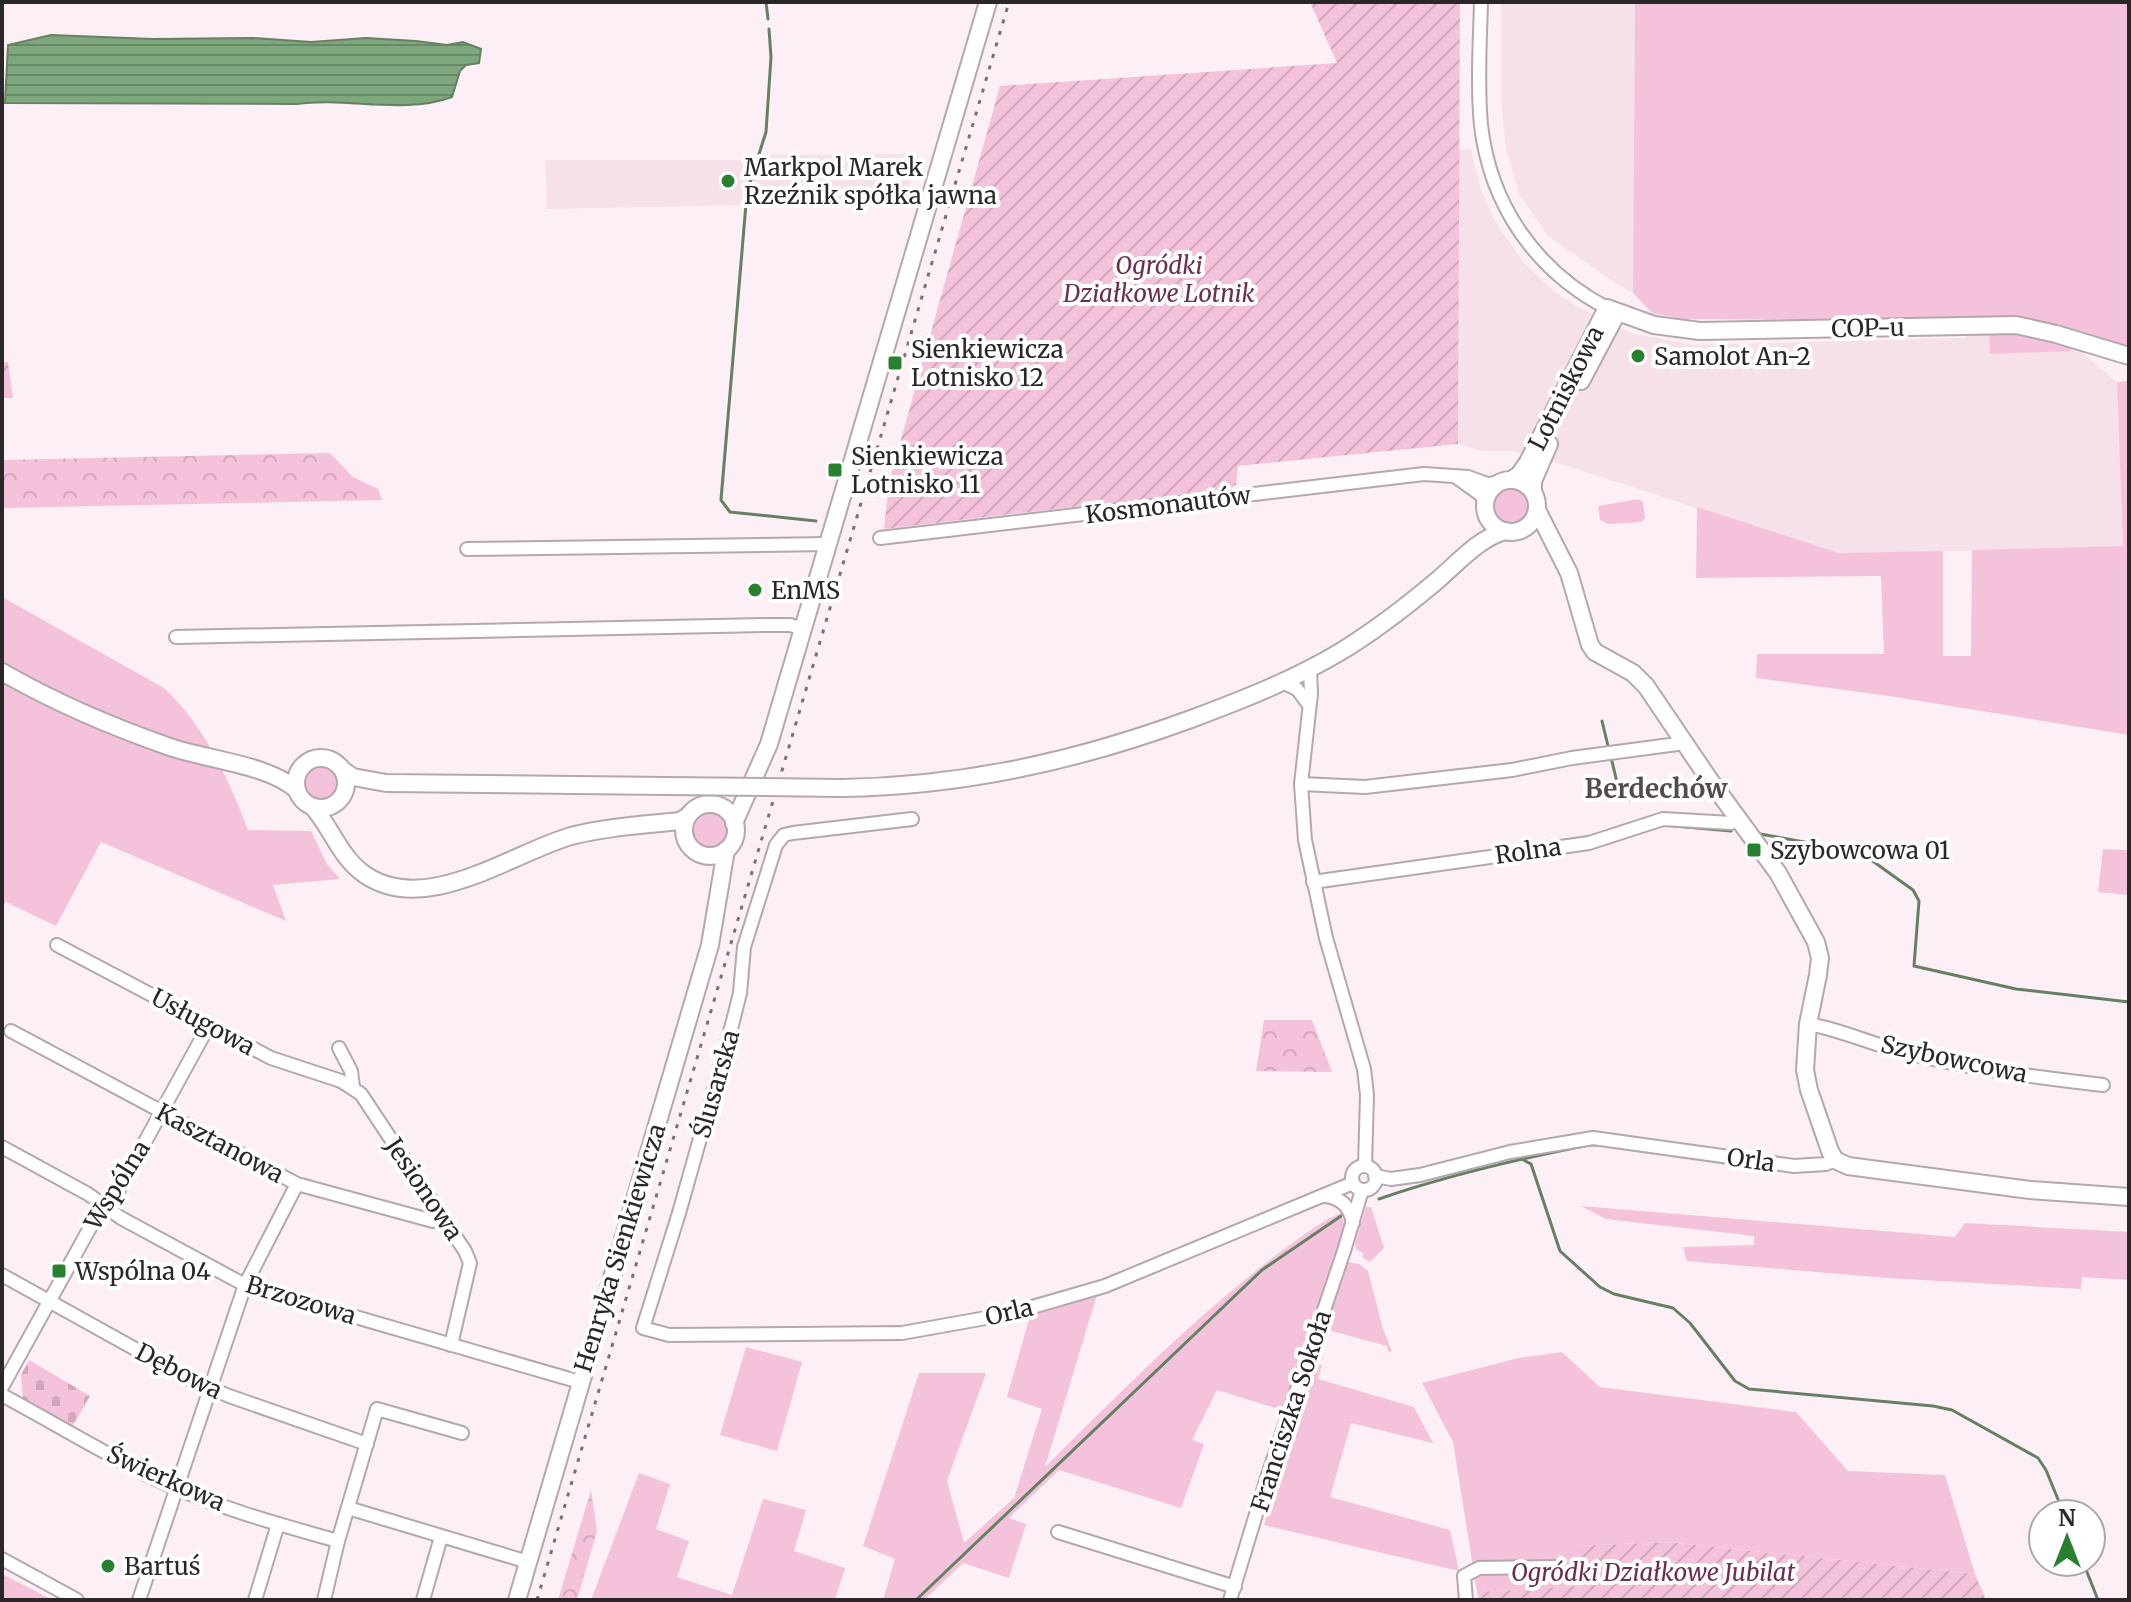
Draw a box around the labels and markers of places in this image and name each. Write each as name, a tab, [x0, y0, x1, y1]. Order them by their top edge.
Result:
place label: Markpol Marek Rzeźnik spółka jawna	[744, 152, 997, 211]
marker: Markpol Marek Rzeźnik spółka jawna	[719, 172, 737, 190]
place label: Sienkiewicza Lotnisko 12	[911, 334, 1064, 393]
place label: Samolot An-2	[1654, 341, 1811, 372]
marker: Samolot An-2	[1629, 347, 1647, 365]
marker: Sienkiewicza Lotnisko 12	[886, 354, 904, 372]
place label: Sienkiewicza Lotnisko 11	[851, 441, 1004, 500]
marker: Sienkiewicza Lotnisko 11	[826, 461, 844, 479]
place label: EnMS	[771, 575, 840, 606]
marker: EnMS	[746, 581, 764, 599]
place label: Szybowcowa 01	[1770, 835, 1950, 866]
marker: Szybowcowa 01	[1745, 841, 1763, 859]
place label: Wspólna 04	[74, 1256, 211, 1287]
marker: Wspólna 04	[50, 1262, 68, 1280]
place label: Bartuś	[124, 1551, 201, 1582]
marker: Bartuś	[99, 1557, 117, 1575]

